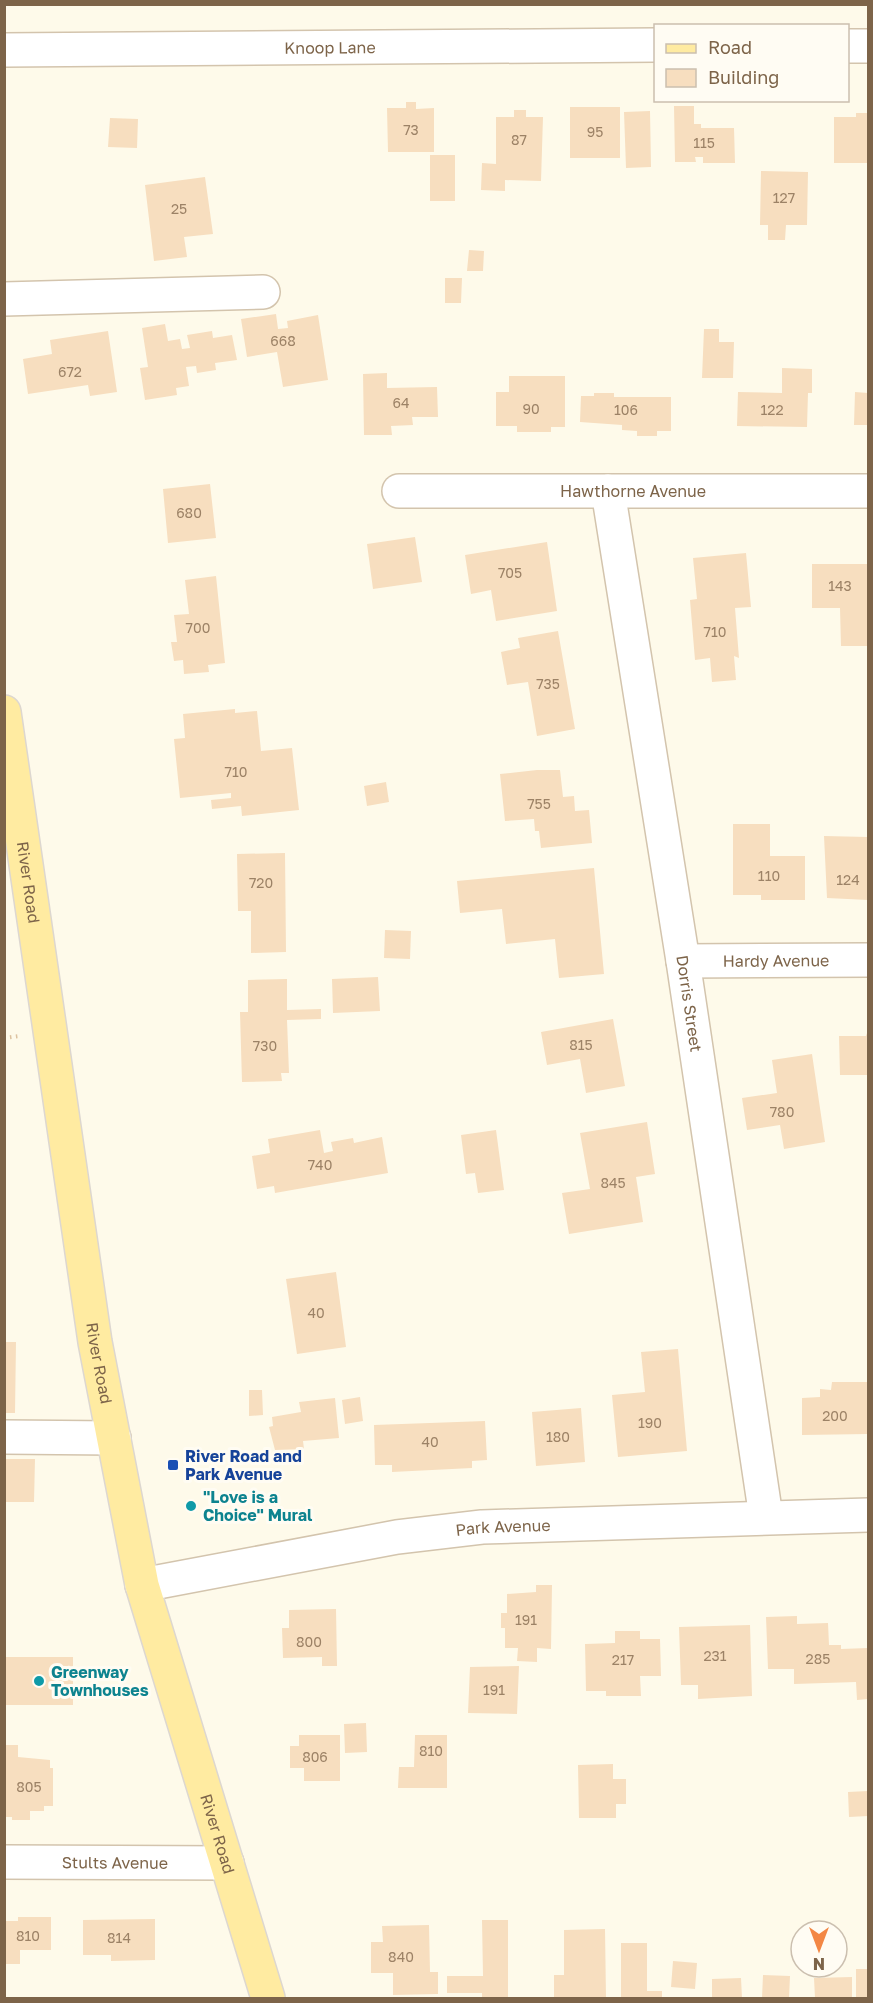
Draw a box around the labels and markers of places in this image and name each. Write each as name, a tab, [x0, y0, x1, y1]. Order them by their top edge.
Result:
place label: River Road and Park Avenue	[185, 1446, 302, 1484]
marker: River Road and Park Avenue	[166, 1458, 180, 1472]
place label: "Love is a Choice" Mural	[203, 1487, 313, 1525]
marker: "Love is a Choice" Mural	[184, 1499, 198, 1513]
place label: Greenway Townhouses	[51, 1662, 149, 1700]
marker: Greenway Townhouses	[32, 1674, 46, 1688]

